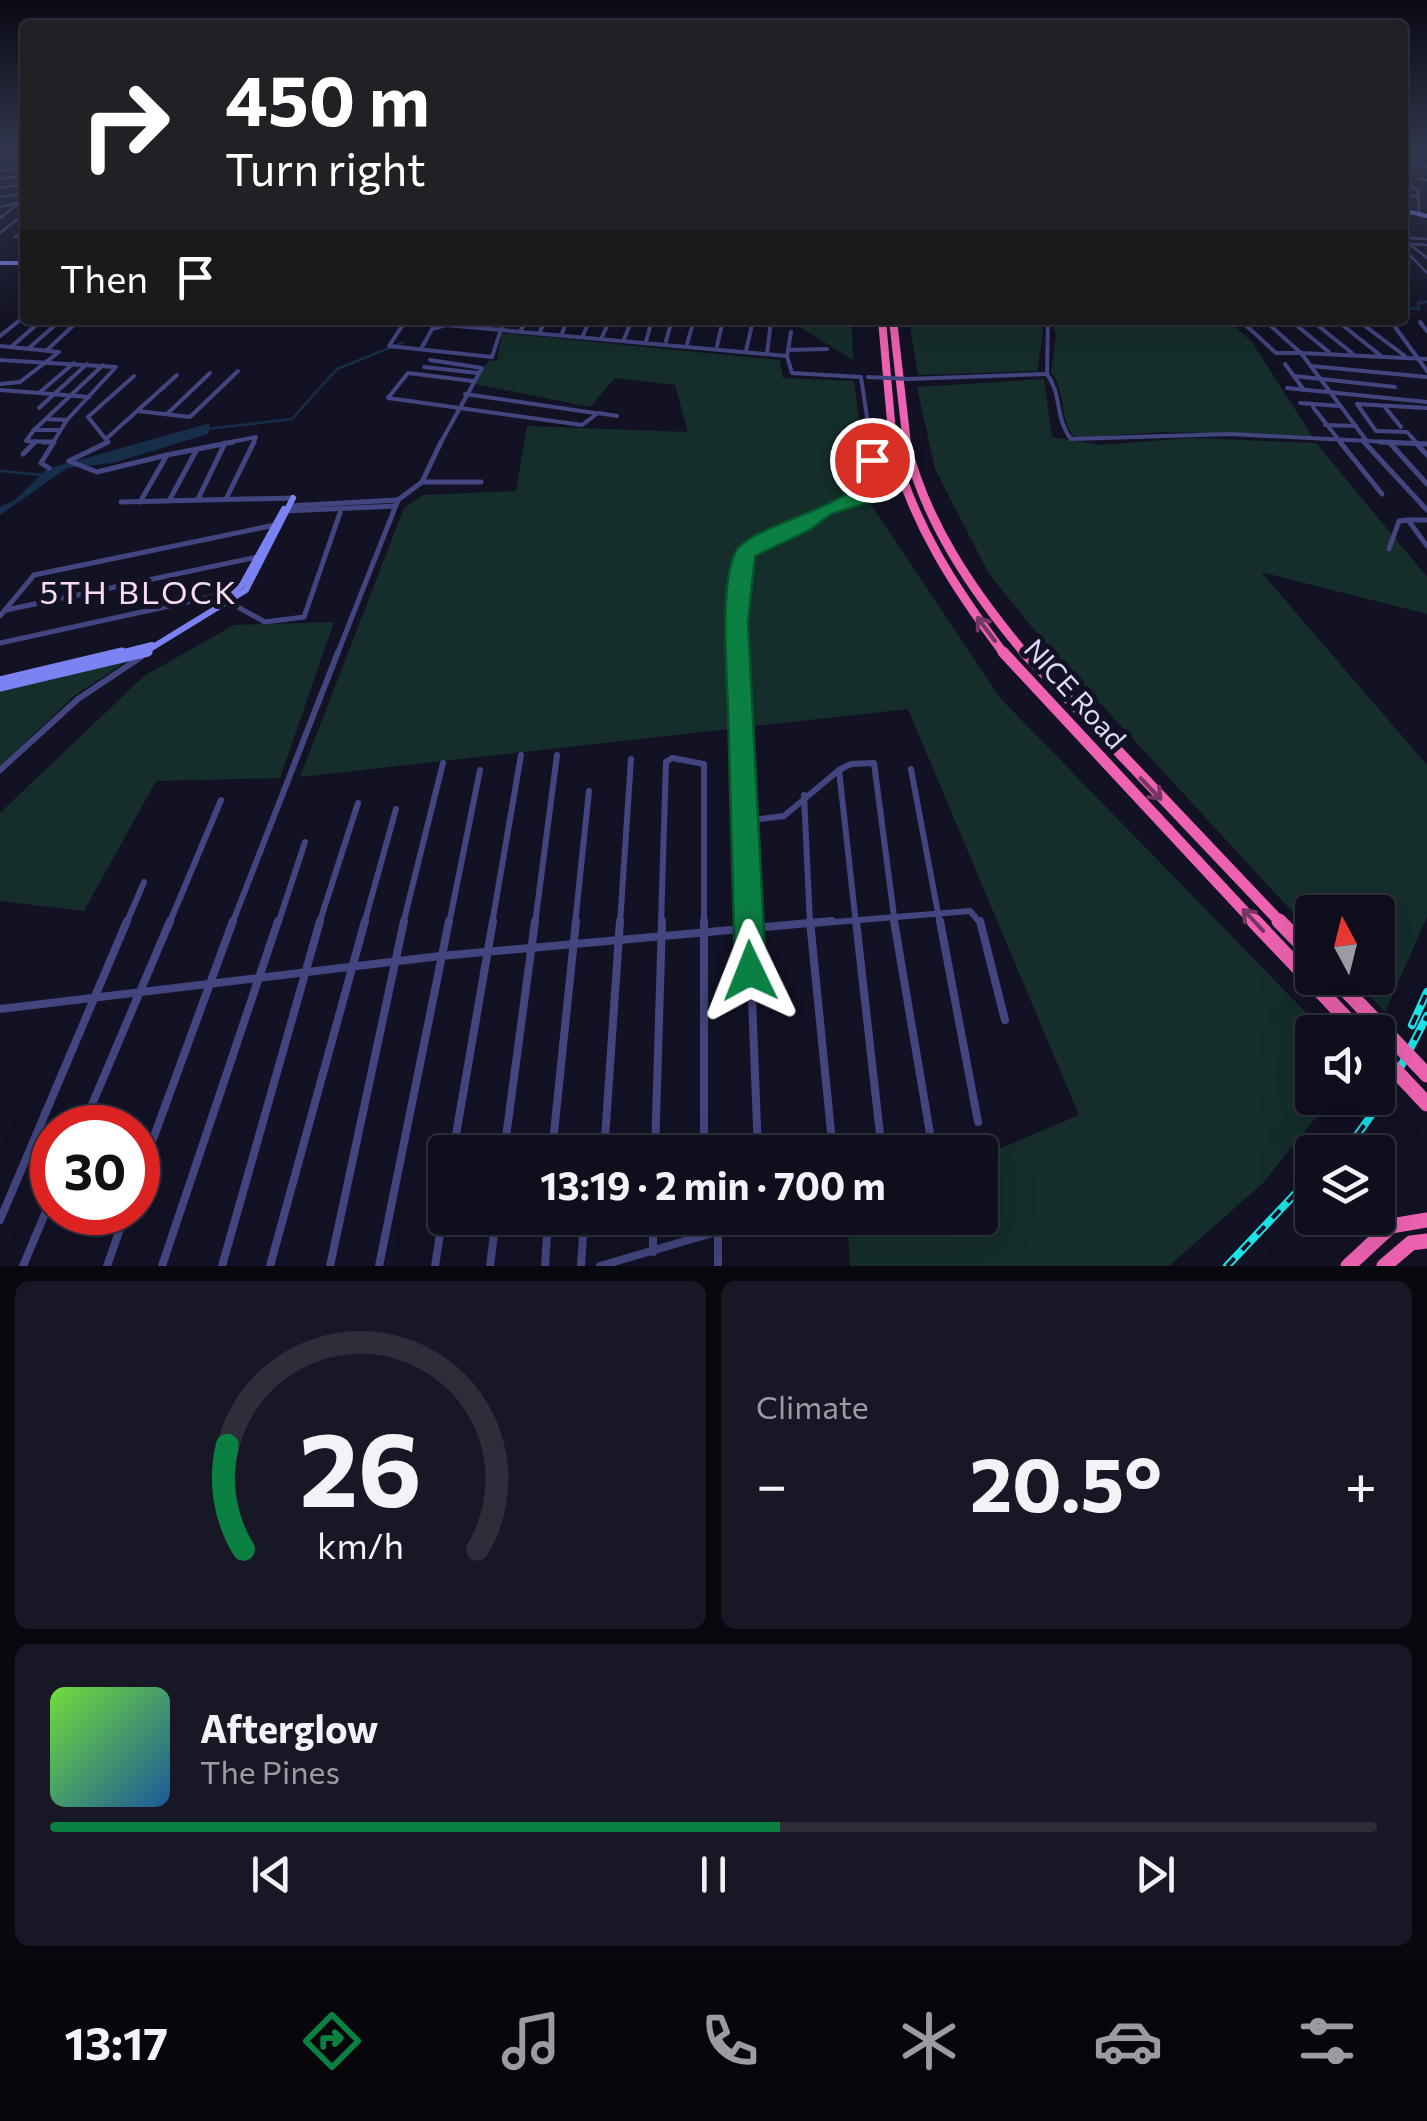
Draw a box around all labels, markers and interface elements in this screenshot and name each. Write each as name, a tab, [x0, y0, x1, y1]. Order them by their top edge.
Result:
text: 450 m	[225, 55, 430, 140]
icon: right	[60, 60, 190, 190]
text: Turn right	[225, 140, 426, 195]
icon: arrive	[168, 250, 223, 305]
text: Then	[60, 254, 148, 301]
pin	[830, 418, 915, 503]
icon: arrive	[845, 433, 900, 488]
district label: 5TH BLOCK	[40, 571, 238, 611]
one-way arrow	[976, 616, 997, 643]
street label: NICE Road	[1018, 632, 1134, 755]
one-way arrow	[1139, 776, 1163, 800]
north arrow	[1295, 895, 1395, 995]
map controls	[1295, 895, 1395, 1235]
one-way arrow	[1242, 908, 1265, 933]
position arrow	[698, 919, 802, 1023]
button: sound	[1295, 1015, 1395, 1115]
speed limit sign: 30	[30, 1105, 160, 1235]
button: layers	[1295, 1135, 1395, 1235]
text: 13:19 · 2 min · 700 m	[540, 1161, 886, 1208]
text: Climate	[756, 1386, 869, 1426]
text: 26	[299, 1401, 422, 1528]
text: 20.5°	[970, 1436, 1162, 1527]
text: −	[756, 1449, 787, 1516]
text: +	[1345, 1449, 1377, 1516]
text: km/h	[317, 1523, 404, 1566]
text: Afterglow	[200, 1704, 378, 1751]
text: The Pines	[200, 1751, 340, 1791]
icon: previous	[244, 1847, 299, 1902]
icon: pause	[686, 1847, 741, 1902]
icon: next	[1128, 1847, 1183, 1902]
icon: directions	[297, 2006, 367, 2076]
icon: music	[496, 2006, 566, 2076]
icon: phone	[695, 2006, 765, 2076]
icon: climate	[894, 2006, 964, 2076]
icon: car	[1093, 2006, 1163, 2076]
icon: filters	[1292, 2006, 1362, 2076]
text: 13:17	[65, 2014, 168, 2069]

